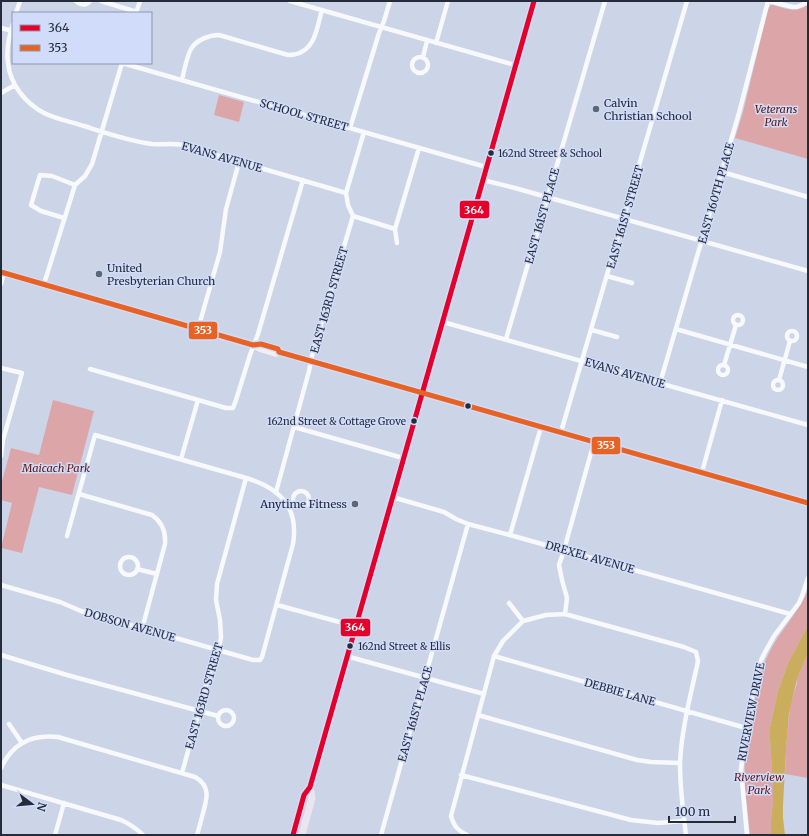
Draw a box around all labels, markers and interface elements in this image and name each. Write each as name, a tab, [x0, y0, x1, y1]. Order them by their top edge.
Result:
legend	[12, 12, 152, 64]
text: 364	[48, 20, 70, 35]
text: 353	[48, 40, 68, 55]
street label: SCHOOL STREET	[258, 96, 350, 134]
place label: Calvin Christian School	[604, 96, 692, 123]
park label: Veterans Park	[755, 102, 798, 129]
marker: Calvin Christian School	[591, 104, 601, 114]
street label: EVANS AVENUE	[180, 139, 264, 175]
street label: EAST 160TH PLACE	[695, 141, 737, 245]
place label: 162nd Street & School	[498, 147, 602, 160]
marker: 162nd Street & School	[486, 148, 496, 158]
street label: EAST 161ST STREET	[604, 163, 647, 270]
street label: EAST 161ST PLACE	[522, 166, 562, 266]
line badge: 364	[459, 200, 490, 219]
text: 364	[464, 203, 484, 217]
street label: EAST 163RD STREET	[307, 245, 351, 355]
place label: United Presbyterian Church	[107, 261, 216, 288]
marker: United Presbyterian Church	[94, 269, 104, 279]
line badge: 353	[188, 321, 218, 340]
text: 353	[194, 323, 212, 337]
street label: EVANS AVENUE	[583, 355, 667, 391]
unlabelled marker	[463, 401, 473, 411]
place label: 162nd Street & Cottage Grove	[267, 415, 406, 428]
marker: 162nd Street & Cottage Grove	[409, 416, 419, 426]
line badge: 353	[591, 436, 621, 455]
text: 353	[597, 438, 615, 452]
park label: Maicach Park	[21, 461, 90, 475]
place label: Anytime Fitness	[259, 497, 347, 511]
marker: Anytime Fitness	[350, 499, 360, 509]
street label: DREXEL AVENUE	[544, 538, 636, 576]
street label: DOBSON AVENUE	[83, 605, 177, 645]
line badge: 364	[340, 618, 371, 637]
text: 364	[345, 620, 365, 634]
place label: 162nd Street & Ellis	[358, 640, 451, 653]
street label: EAST 163RD STREET	[182, 641, 226, 751]
marker: 162nd Street & Ellis	[345, 641, 355, 651]
street label: RIVERVIEW DRIVE	[735, 661, 767, 763]
street label: EAST 161ST PLACE	[395, 664, 435, 764]
street label: DEBBIE LANE	[583, 675, 657, 709]
park label: Riverview Park	[734, 770, 784, 797]
north arrow	[12, 784, 52, 824]
scale bar	[669, 798, 735, 824]
text: N	[34, 801, 50, 813]
text: 100 m	[675, 804, 710, 819]

